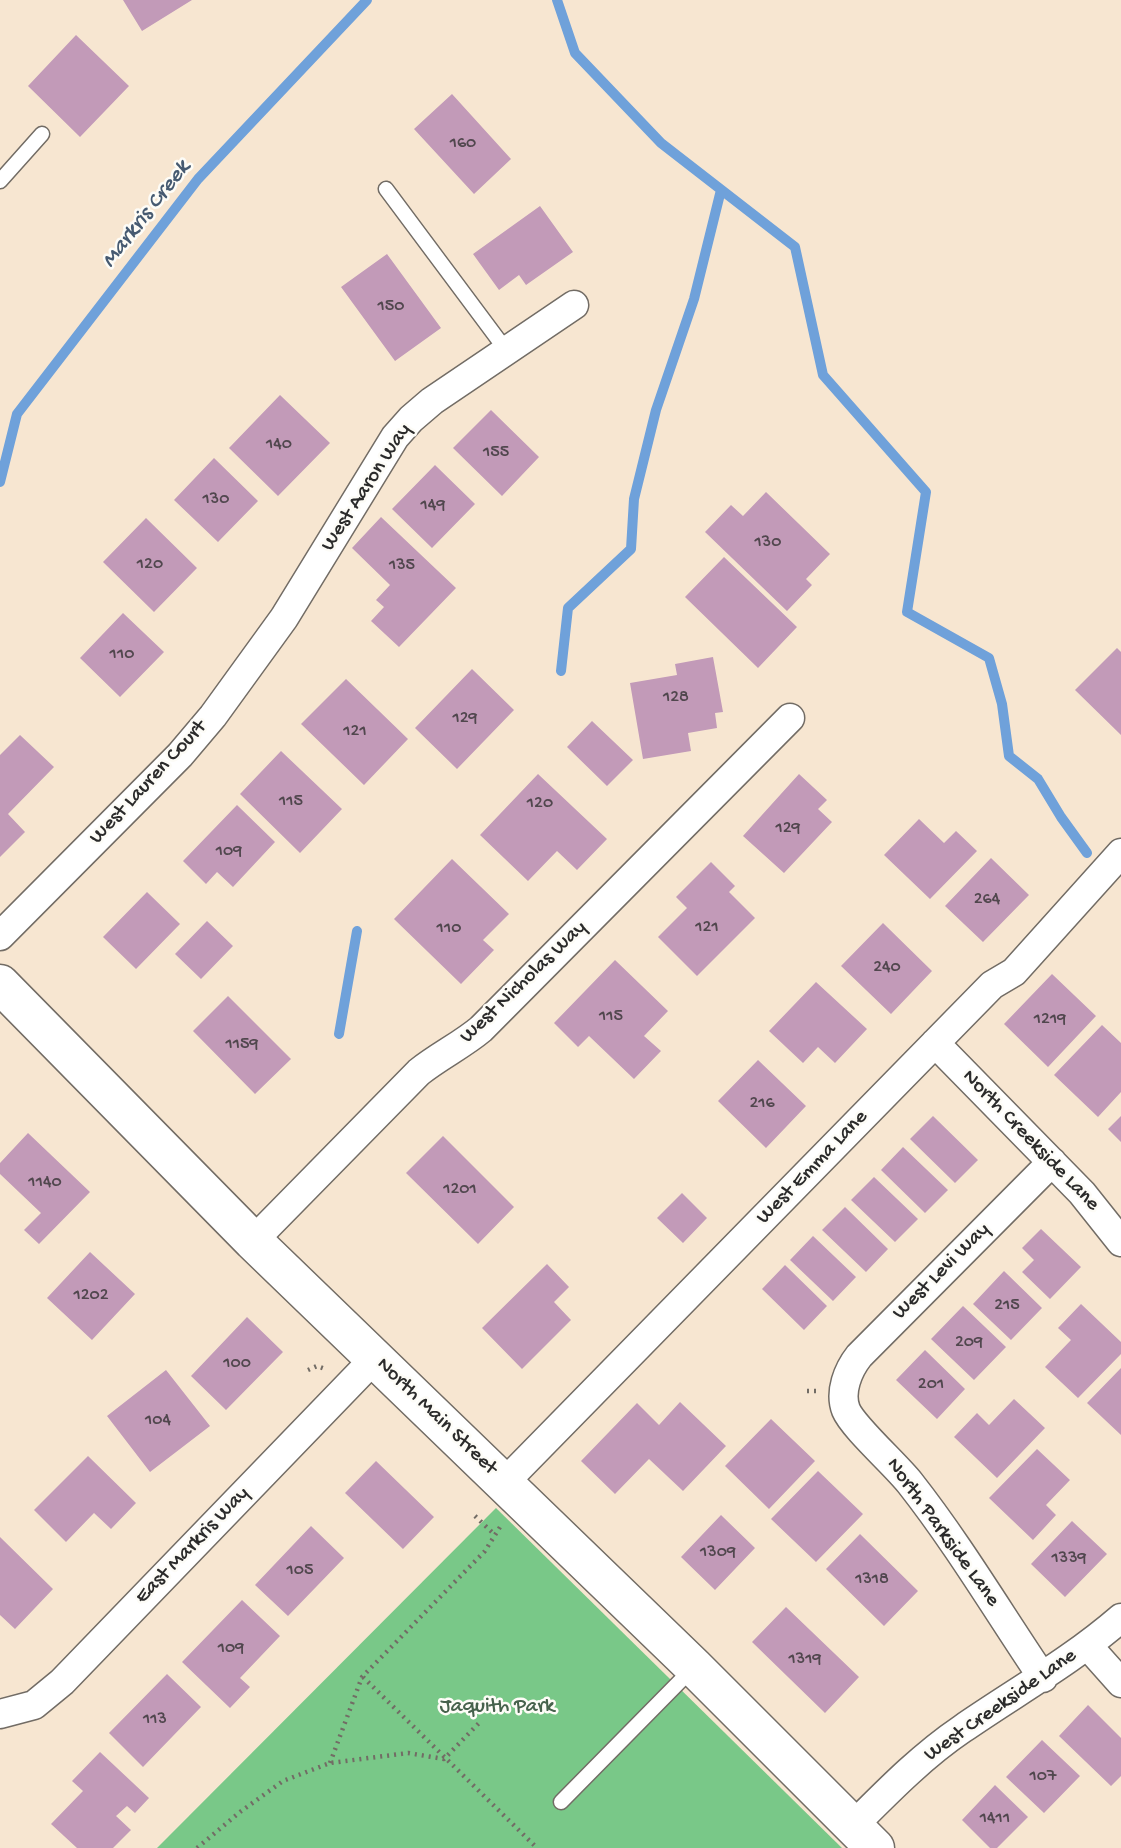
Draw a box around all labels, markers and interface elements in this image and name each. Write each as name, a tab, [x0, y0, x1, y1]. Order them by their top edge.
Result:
house number: 160	[450, 133, 476, 155]
water label: Markris Creek	[96, 156, 198, 274]
house number: 150	[378, 296, 404, 318]
street label: West Aaron Way	[316, 419, 418, 557]
house number: 140	[266, 434, 292, 456]
house number: 155	[483, 442, 509, 464]
house number: 130	[203, 489, 229, 511]
house number: 149	[421, 495, 445, 517]
house number: 130	[755, 532, 781, 554]
house number: 120	[137, 554, 163, 576]
house number: 135	[389, 555, 415, 577]
house number: 110	[110, 644, 134, 666]
house number: 128	[663, 687, 689, 709]
house number: 129	[452, 708, 478, 730]
street label: West Lauren Court	[85, 716, 213, 850]
house number: 121	[343, 721, 367, 743]
house number: 115	[279, 791, 303, 813]
house number: 120	[527, 793, 553, 815]
house number: 129	[775, 818, 801, 840]
house number: 109	[216, 841, 242, 863]
house number: 264	[974, 889, 1000, 911]
street label: West Nicholas Way	[455, 916, 593, 1050]
house number: 121	[695, 917, 719, 939]
house number: 110	[437, 918, 461, 940]
house number: 240	[873, 957, 901, 979]
house number: 115	[599, 1006, 623, 1028]
house number: 1219	[1034, 1009, 1066, 1031]
house number: 1159	[225, 1034, 259, 1056]
street label: North Creekside Lane	[956, 1065, 1104, 1217]
house number: 216	[749, 1093, 775, 1115]
street label: West Emma Lane	[752, 1105, 874, 1231]
house number: 1140	[28, 1172, 62, 1194]
house number: 1201	[443, 1179, 477, 1201]
street label: West Levi Way	[888, 1218, 996, 1326]
house number: 1202	[73, 1285, 109, 1307]
house number: 215	[994, 1295, 1020, 1317]
house number: 209	[955, 1332, 983, 1354]
house number: 100	[223, 1353, 251, 1375]
street label: North Main Street	[370, 1353, 502, 1481]
house number: 201	[918, 1374, 944, 1396]
house number: 104	[145, 1410, 171, 1432]
street label: North Parkside Lane	[880, 1454, 1004, 1612]
street label: East Markris Way	[131, 1482, 255, 1610]
house number: 1309	[700, 1542, 736, 1564]
house number: 1339	[1052, 1548, 1086, 1570]
house number: 105	[287, 1560, 313, 1582]
house number: 1318	[855, 1569, 889, 1591]
house number: 109	[218, 1638, 244, 1660]
street label: West Creekside Lane	[920, 1644, 1082, 1768]
house number: 1319	[789, 1649, 821, 1671]
park label: Jaquith Park	[440, 1695, 554, 1721]
house number: 113	[143, 1709, 167, 1731]
house number: 107	[1030, 1766, 1056, 1788]
house number: 1411	[980, 1808, 1010, 1830]

